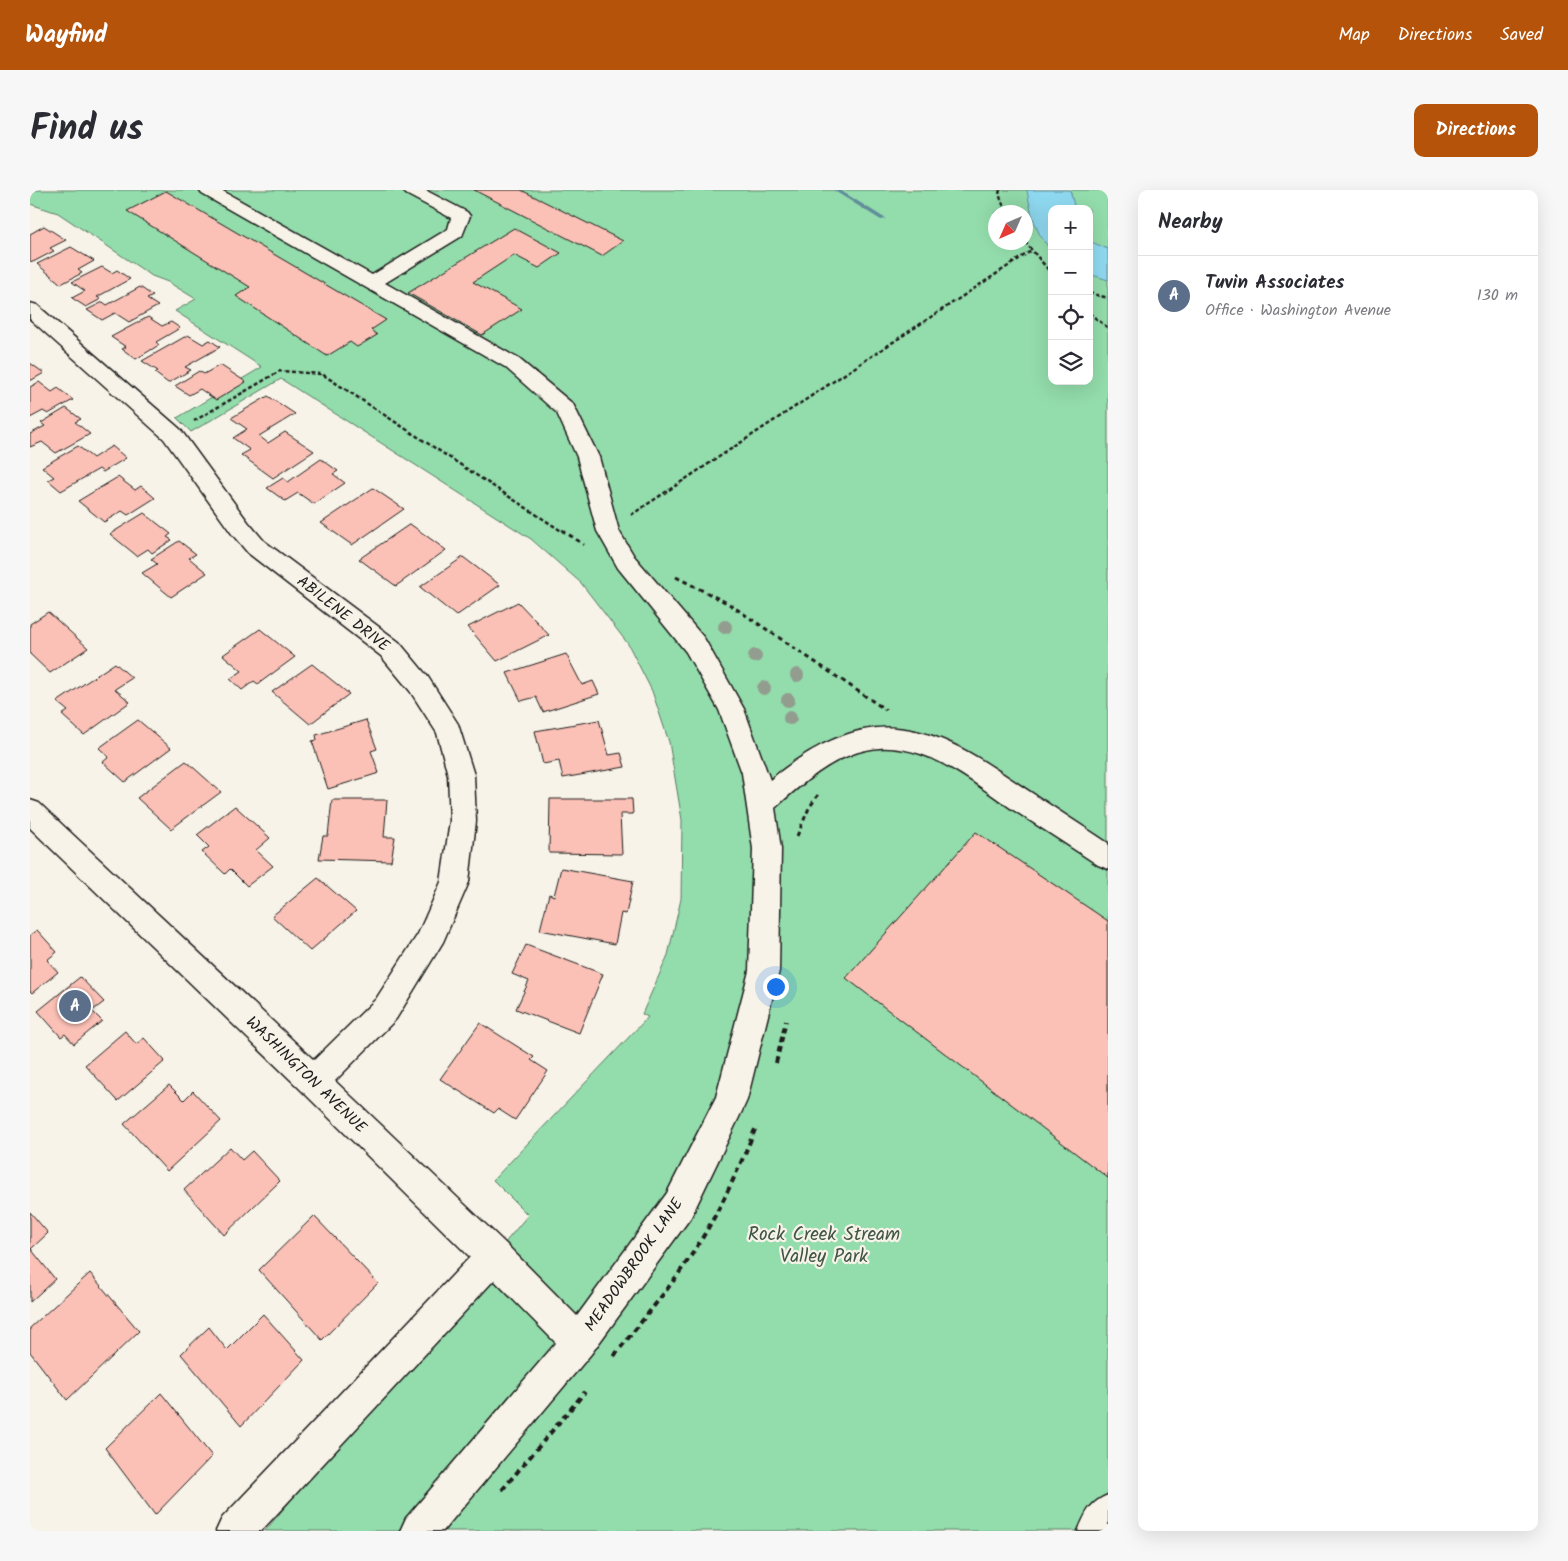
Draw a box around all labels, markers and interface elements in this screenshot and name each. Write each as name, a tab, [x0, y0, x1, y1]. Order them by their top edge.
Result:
text: Wayfind	[25, 16, 107, 55]
text: Map	[1338, 21, 1370, 50]
text: Directions	[1398, 21, 1472, 50]
text: Saved	[1500, 21, 1543, 50]
text: Find us	[30, 102, 143, 158]
button: Directions	[1414, 104, 1538, 157]
north arrow	[988, 205, 1033, 250]
map controls	[1048, 205, 1093, 385]
button: +	[1048, 205, 1093, 250]
text: Nearby	[1158, 206, 1223, 239]
button: −	[1048, 250, 1093, 295]
text: Tuvin Associates	[1205, 268, 1344, 298]
text: A	[1169, 283, 1179, 308]
text: 130 m	[1477, 283, 1518, 308]
button: locate	[1048, 295, 1093, 340]
text: Office · Washington Avenue	[1205, 298, 1391, 323]
button: layers	[1048, 340, 1093, 385]
street label: ABILENE DRIVE	[291, 570, 395, 659]
your location	[763, 974, 789, 1000]
pin: A	[59, 987, 91, 1025]
street label: WASHINGTON AVENUE	[240, 1010, 373, 1140]
street label: MEADOWBROOK LANE	[578, 1193, 690, 1337]
park label: Rock Creek Stream Valley Park	[748, 1220, 900, 1272]

